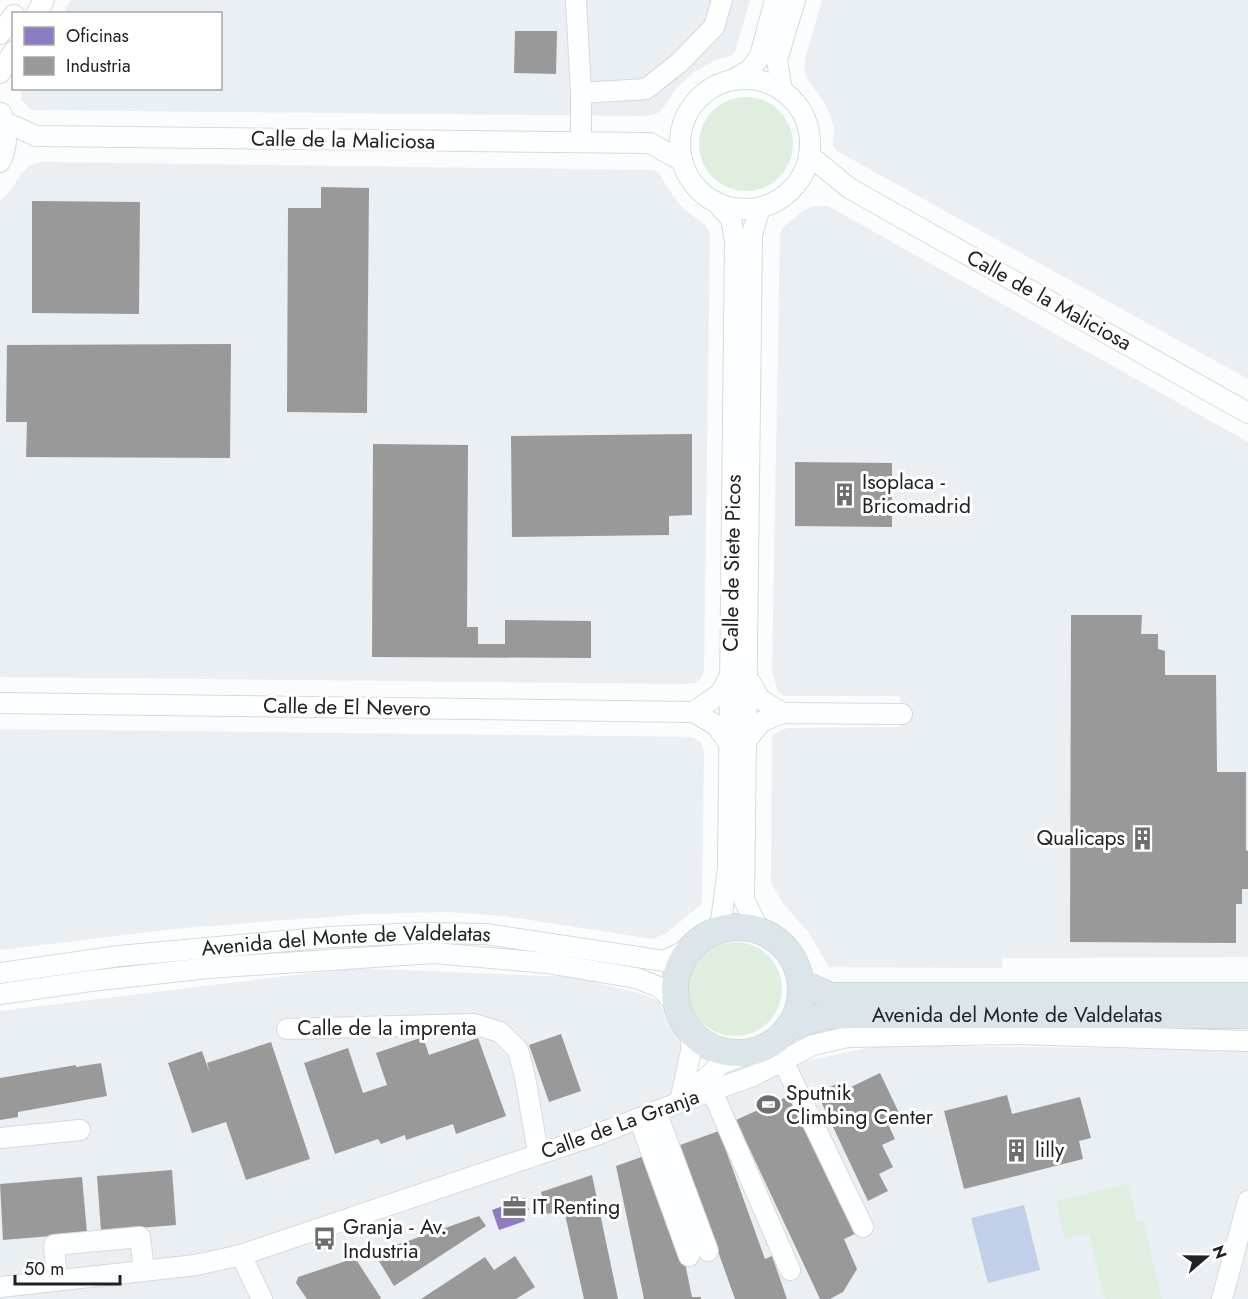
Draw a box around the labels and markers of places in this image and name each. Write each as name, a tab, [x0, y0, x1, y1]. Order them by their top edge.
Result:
place label: Isoplaca - Bricomadrid	[862, 467, 971, 521]
building icon: Isoplaca - Bricomadrid	[831, 481, 857, 507]
place label: Qualicaps	[1036, 823, 1125, 853]
building icon: Qualicaps	[1130, 825, 1156, 851]
place label: Sputnik Climbing Center	[786, 1078, 934, 1132]
sports icon: Sputnik Climbing Center	[755, 1092, 781, 1118]
place label: lilly	[1035, 1135, 1065, 1165]
building icon: lilly	[1004, 1137, 1030, 1163]
place label: IT Renting	[532, 1192, 620, 1222]
office icon: IT Renting	[501, 1194, 527, 1220]
place label: Granja - Av. Industria	[343, 1212, 447, 1266]
bus stop icon: Granja - Av. Industria	[312, 1226, 338, 1252]

